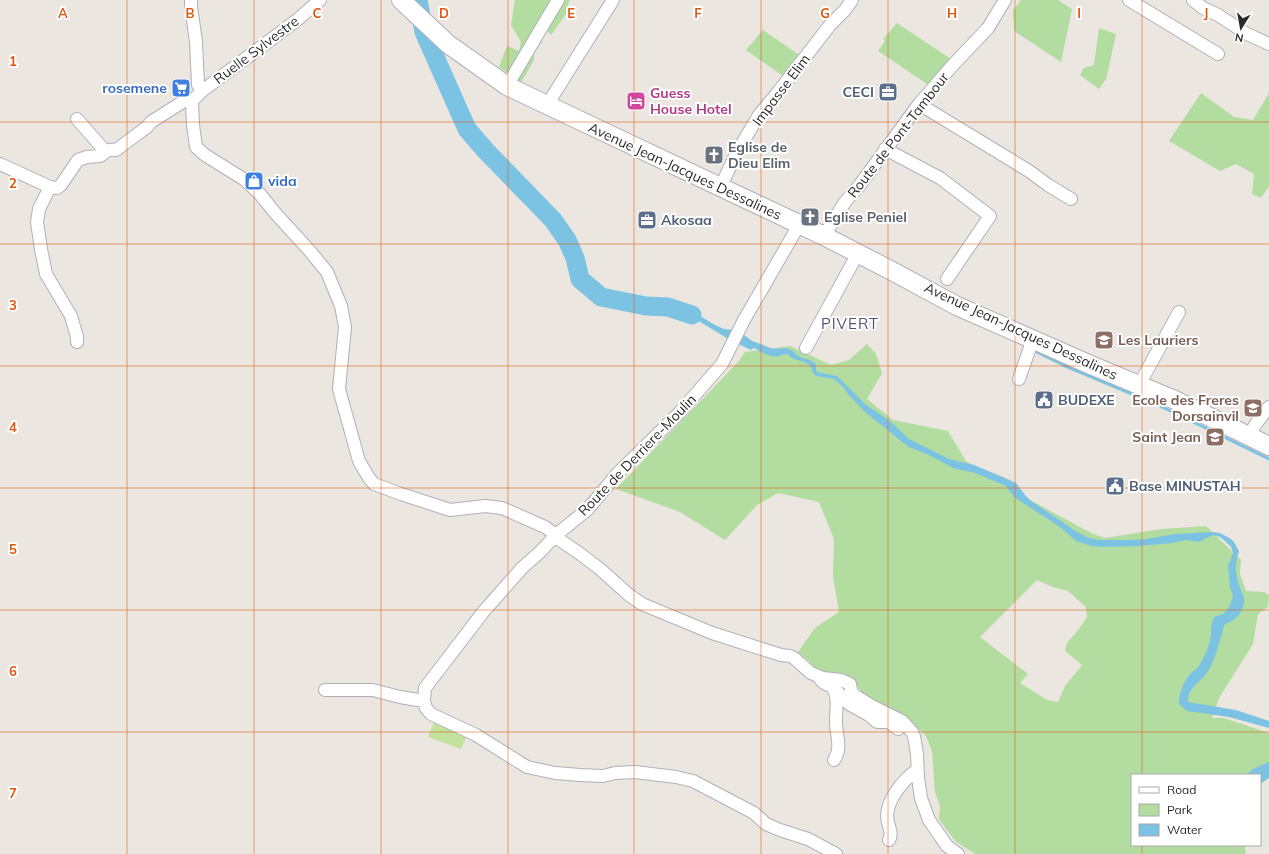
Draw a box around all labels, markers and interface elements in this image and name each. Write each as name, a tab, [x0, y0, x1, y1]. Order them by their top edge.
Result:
text: A	[58, 5, 68, 21]
text: B	[186, 5, 195, 21]
text: C	[313, 5, 322, 21]
text: D	[439, 5, 449, 21]
text: E	[567, 5, 575, 21]
text: F	[694, 5, 702, 21]
text: G	[820, 5, 830, 21]
text: H	[947, 5, 957, 21]
text: I	[1077, 5, 1081, 21]
text: J	[1204, 5, 1208, 21]
north arrow	[1221, 8, 1261, 48]
street label: Ruelle Sylvestre	[210, 12, 302, 88]
text: N	[1234, 30, 1245, 45]
street label: Impasse Elim	[748, 51, 814, 129]
text: 1	[9, 53, 17, 69]
street label: Route de Pont-Tambour	[843, 68, 953, 201]
supermarket icon: rosemene	[170, 77, 192, 99]
place label: rosemene	[102, 79, 167, 97]
office icon: CECI	[877, 81, 899, 103]
place label: CECI	[843, 83, 874, 101]
place label: Guess House Hotel	[650, 84, 732, 118]
hotel icon: Guess House Hotel	[625, 90, 647, 112]
street label: Avenue Jean-Jacques Dessalines	[586, 118, 785, 224]
place label: Eglise de Dieu Elim	[728, 138, 790, 172]
church icon: Eglise de Dieu Elim	[703, 144, 725, 166]
shop icon: vida	[243, 170, 265, 192]
place label: vida	[267, 172, 297, 190]
text: 2	[9, 175, 17, 191]
church icon: Eglise Peniel	[799, 206, 821, 228]
place label: Eglise Peniel	[824, 208, 907, 226]
office icon: Akosaa	[636, 209, 658, 231]
place label: Akosaa	[661, 211, 712, 229]
street label: Avenue Jean-Jacques Dessalines	[922, 278, 1121, 384]
text: 3	[9, 297, 17, 313]
district label: PIVERT	[821, 314, 879, 333]
school or university icon: Les Lauriers	[1093, 329, 1115, 351]
place label: Les Lauriers	[1118, 331, 1198, 349]
public building icon: BUDEXE	[1033, 389, 1055, 411]
street label: Route de Derriere-Moulin	[574, 390, 700, 520]
place label: BUDEXE	[1058, 391, 1115, 409]
place label: Ecole des Freres Dorsainvil	[1132, 391, 1239, 425]
school or university icon: Ecole des Freres Dorsainvil	[1242, 397, 1264, 419]
text: 4	[9, 419, 17, 435]
school or university icon: Saint Jean	[1204, 426, 1226, 448]
place label: Saint Jean	[1132, 428, 1201, 446]
public building icon: Base MINUSTAH	[1104, 475, 1126, 497]
place label: Base MINUSTAH	[1129, 477, 1241, 495]
text: 5	[9, 541, 17, 557]
text: 6	[9, 663, 17, 679]
legend	[1131, 774, 1261, 846]
text: Road	[1167, 782, 1196, 797]
text: 7	[9, 785, 17, 801]
text: Park	[1167, 802, 1193, 817]
text: Water	[1167, 822, 1203, 837]

